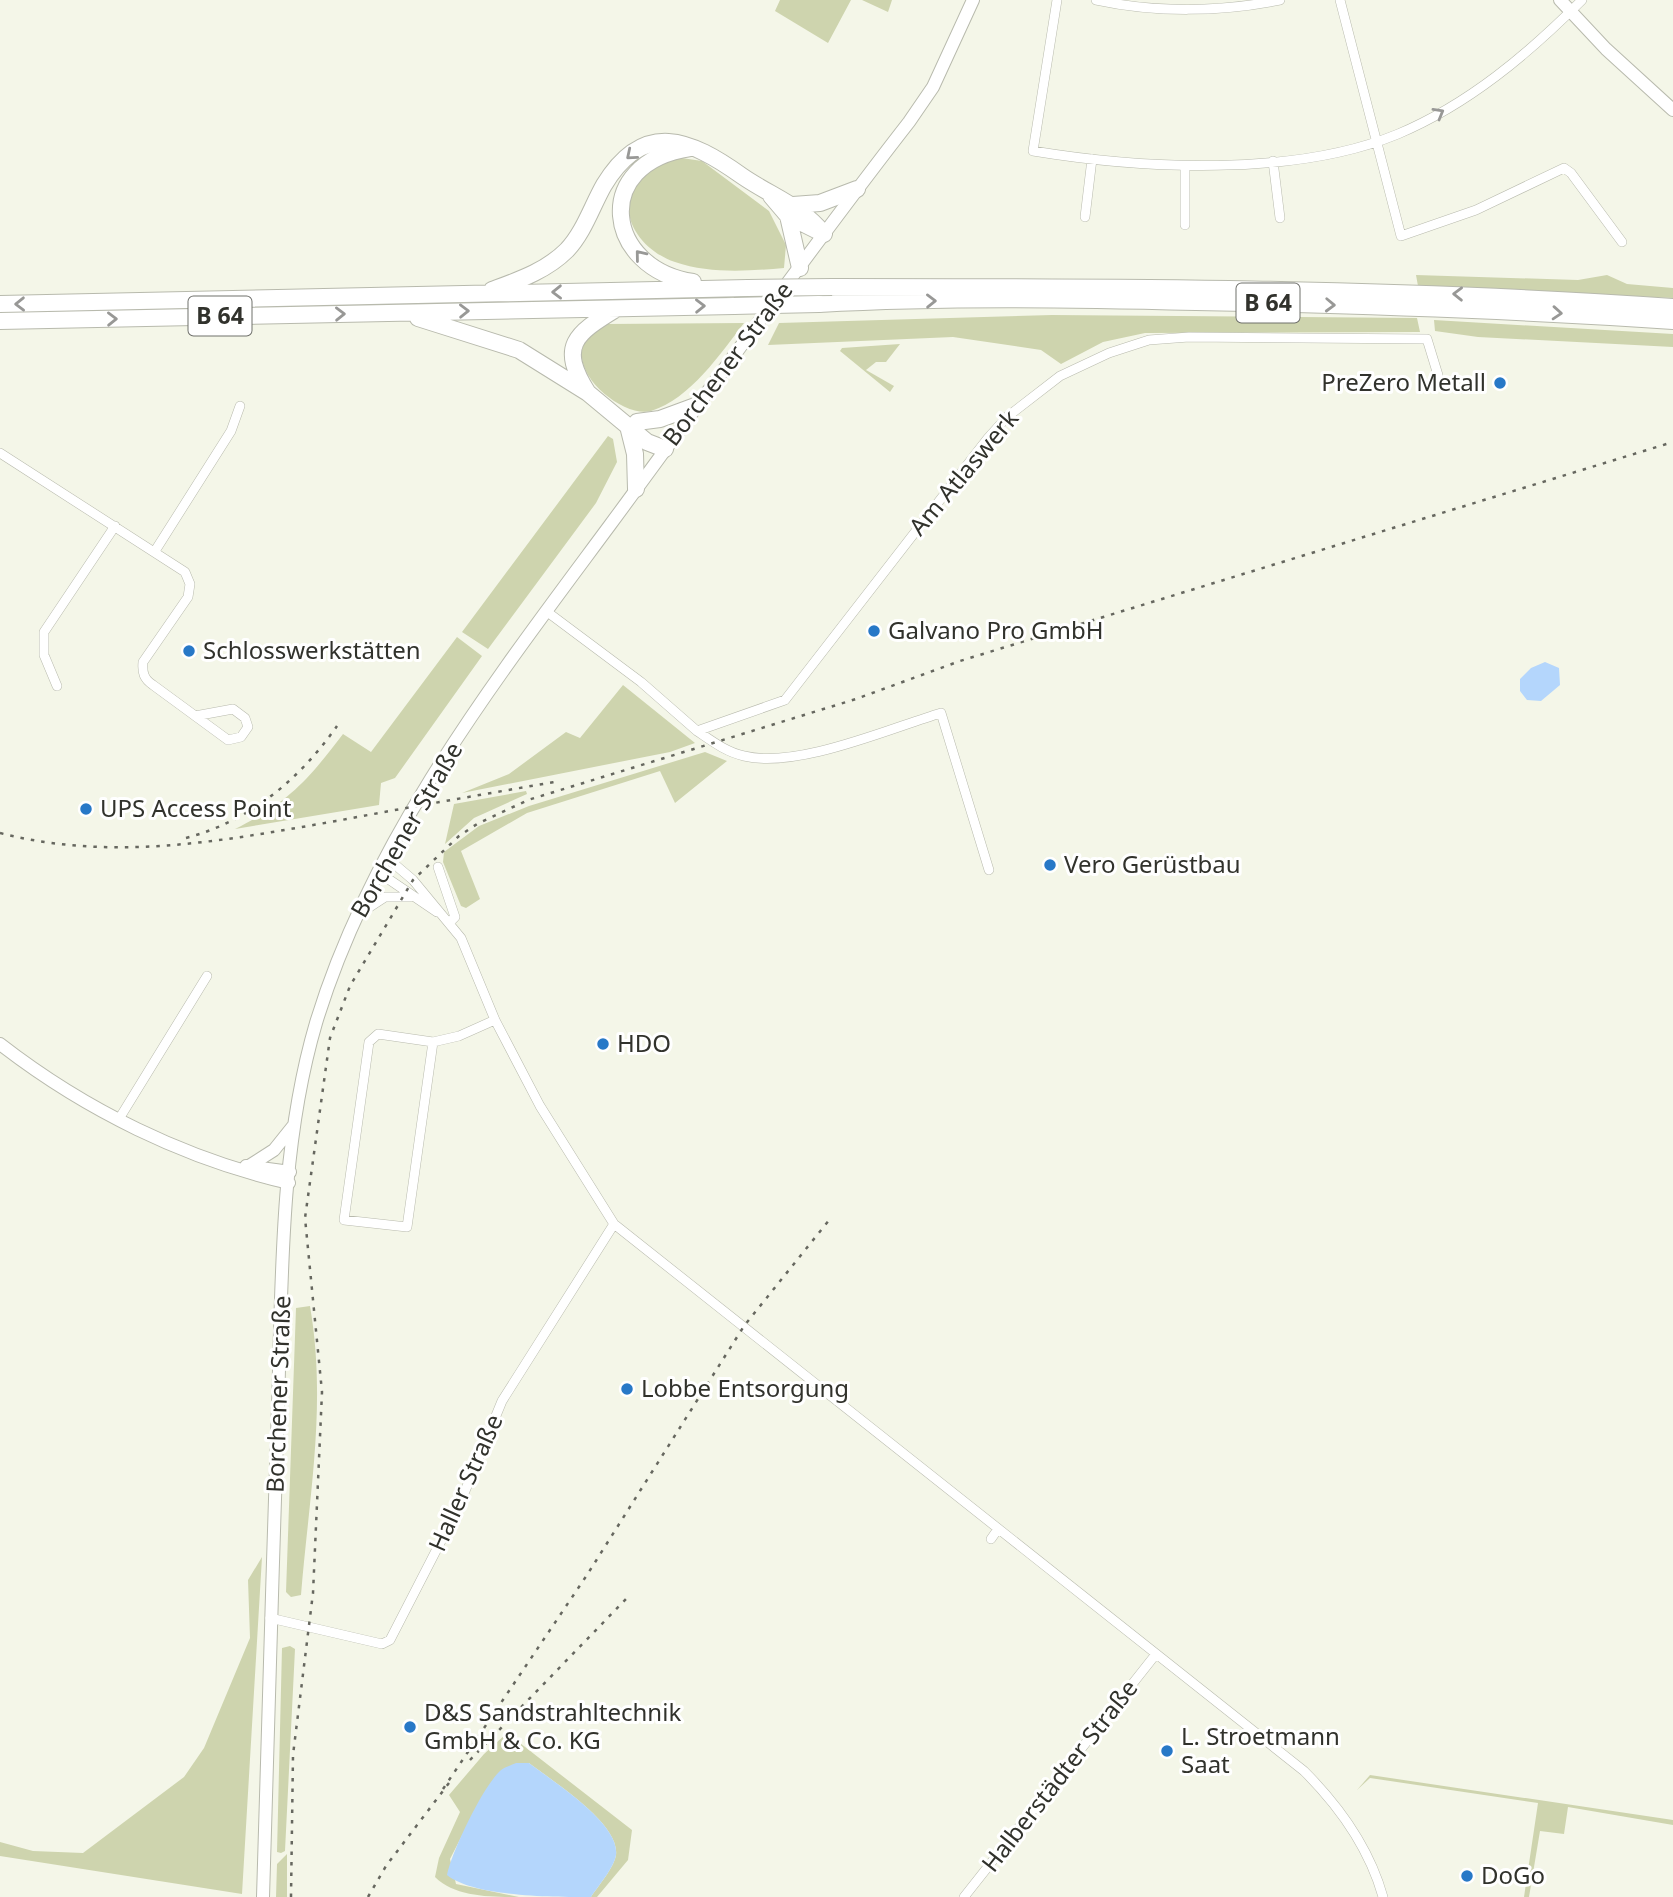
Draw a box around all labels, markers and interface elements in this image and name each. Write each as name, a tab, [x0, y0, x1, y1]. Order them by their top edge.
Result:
one-way arrow	[1432, 108, 1444, 121]
one-way arrow	[626, 147, 639, 159]
one-way arrow	[636, 250, 648, 263]
street label: Borchener Straße	[654, 274, 799, 452]
one-way arrow	[551, 284, 562, 300]
road number: B 64	[1236, 284, 1300, 322]
one-way arrow	[1452, 286, 1463, 302]
one-way arrow	[926, 293, 937, 309]
one-way arrow	[14, 296, 24, 312]
road number: B 64	[188, 296, 252, 336]
one-way arrow	[1325, 297, 1336, 313]
one-way arrow	[695, 299, 706, 314]
one-way arrow	[459, 303, 469, 319]
one-way arrow	[335, 306, 346, 321]
one-way arrow	[1552, 306, 1563, 321]
one-way arrow	[108, 311, 118, 327]
place label: PreZero Metall	[1321, 365, 1486, 398]
marker: PreZero Metall	[1492, 375, 1508, 391]
street label: Am Atlaswerk	[901, 402, 1025, 542]
place label: Galvano Pro GmbH	[888, 613, 1104, 646]
marker: Galvano Pro GmbH	[866, 623, 882, 639]
place label: Schlosswerkstätten	[203, 633, 421, 666]
marker: Schlosswerkstätten	[181, 643, 197, 659]
street label: Borchener Straße	[342, 736, 469, 923]
place label: UPS Access Point	[100, 791, 292, 824]
marker: UPS Access Point	[78, 801, 94, 817]
place label: Vero Gerüstbau	[1064, 847, 1241, 880]
marker: Vero Gerüstbau	[1042, 857, 1058, 873]
place label: HDO	[617, 1026, 671, 1059]
marker: HDO	[595, 1036, 611, 1052]
street label: Borchener Straße	[258, 1295, 297, 1493]
place label: Lobbe Entsorgung	[641, 1371, 849, 1404]
marker: Lobbe Entsorgung	[619, 1381, 635, 1397]
street label: Haller Straße	[420, 1409, 510, 1556]
street label: Halberstädter Straße	[973, 1672, 1144, 1878]
place label: D&S Sandstrahltechnik GmbH & Co. KG	[424, 1695, 681, 1756]
marker: D&S Sandstrahltechnik GmbH & Co. KG	[402, 1719, 418, 1735]
place label: L. Stroetmann Saat	[1181, 1719, 1340, 1780]
marker: L. Stroetmann Saat	[1159, 1743, 1175, 1759]
place label: DoGo	[1481, 1858, 1545, 1891]
marker: DoGo	[1459, 1868, 1475, 1884]

